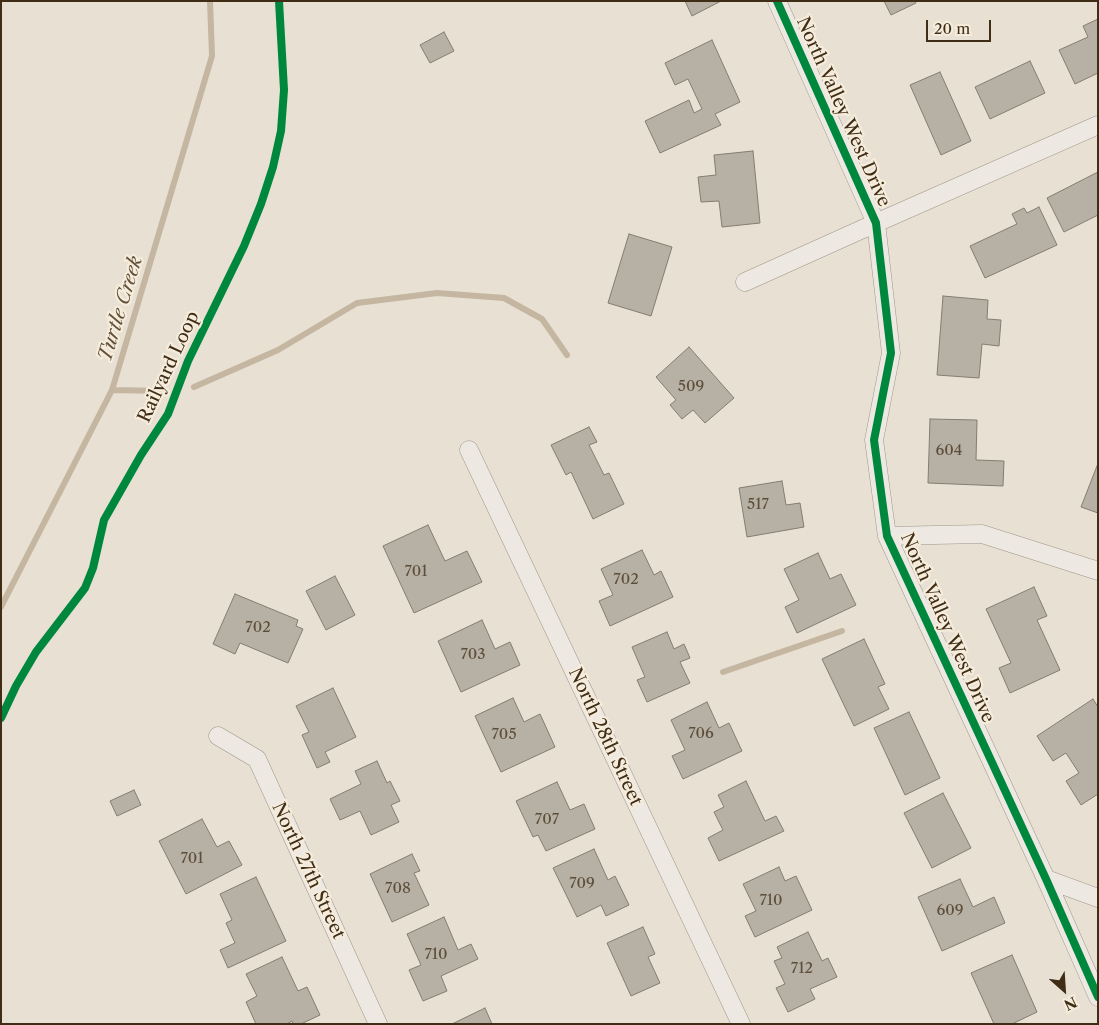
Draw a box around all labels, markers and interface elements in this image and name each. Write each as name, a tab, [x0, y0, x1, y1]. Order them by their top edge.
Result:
scale bar	[929, 10, 994, 42]
street label: North Valley West Drive	[791, 14, 895, 210]
text: 20 m	[934, 19, 970, 38]
water label: Turtle Creek	[94, 254, 148, 364]
street label: Railyard Loop	[134, 308, 204, 426]
house number: 509	[678, 378, 704, 396]
house number: 604	[936, 442, 962, 460]
house number: 517	[747, 496, 769, 514]
street label: North Valley West Drive	[895, 530, 999, 726]
house number: 701	[404, 563, 428, 581]
house number: 702	[613, 571, 639, 589]
house number: 702	[245, 619, 271, 637]
house number: 703	[460, 646, 486, 664]
street label: North 28th Street	[564, 665, 646, 809]
house number: 706	[688, 725, 714, 743]
house number: 705	[491, 726, 517, 744]
street label: North 27th Street	[267, 799, 349, 943]
house number: 707	[535, 811, 559, 829]
house number: 701	[180, 850, 204, 868]
house number: 709	[569, 875, 595, 893]
house number: 708	[385, 880, 411, 898]
house number: 710	[759, 892, 783, 910]
house number: 609	[936, 902, 964, 920]
house number: 710	[424, 946, 448, 964]
house number: 712	[791, 960, 813, 978]
north arrow	[1039, 965, 1089, 1015]
text: N	[1061, 993, 1080, 1014]

